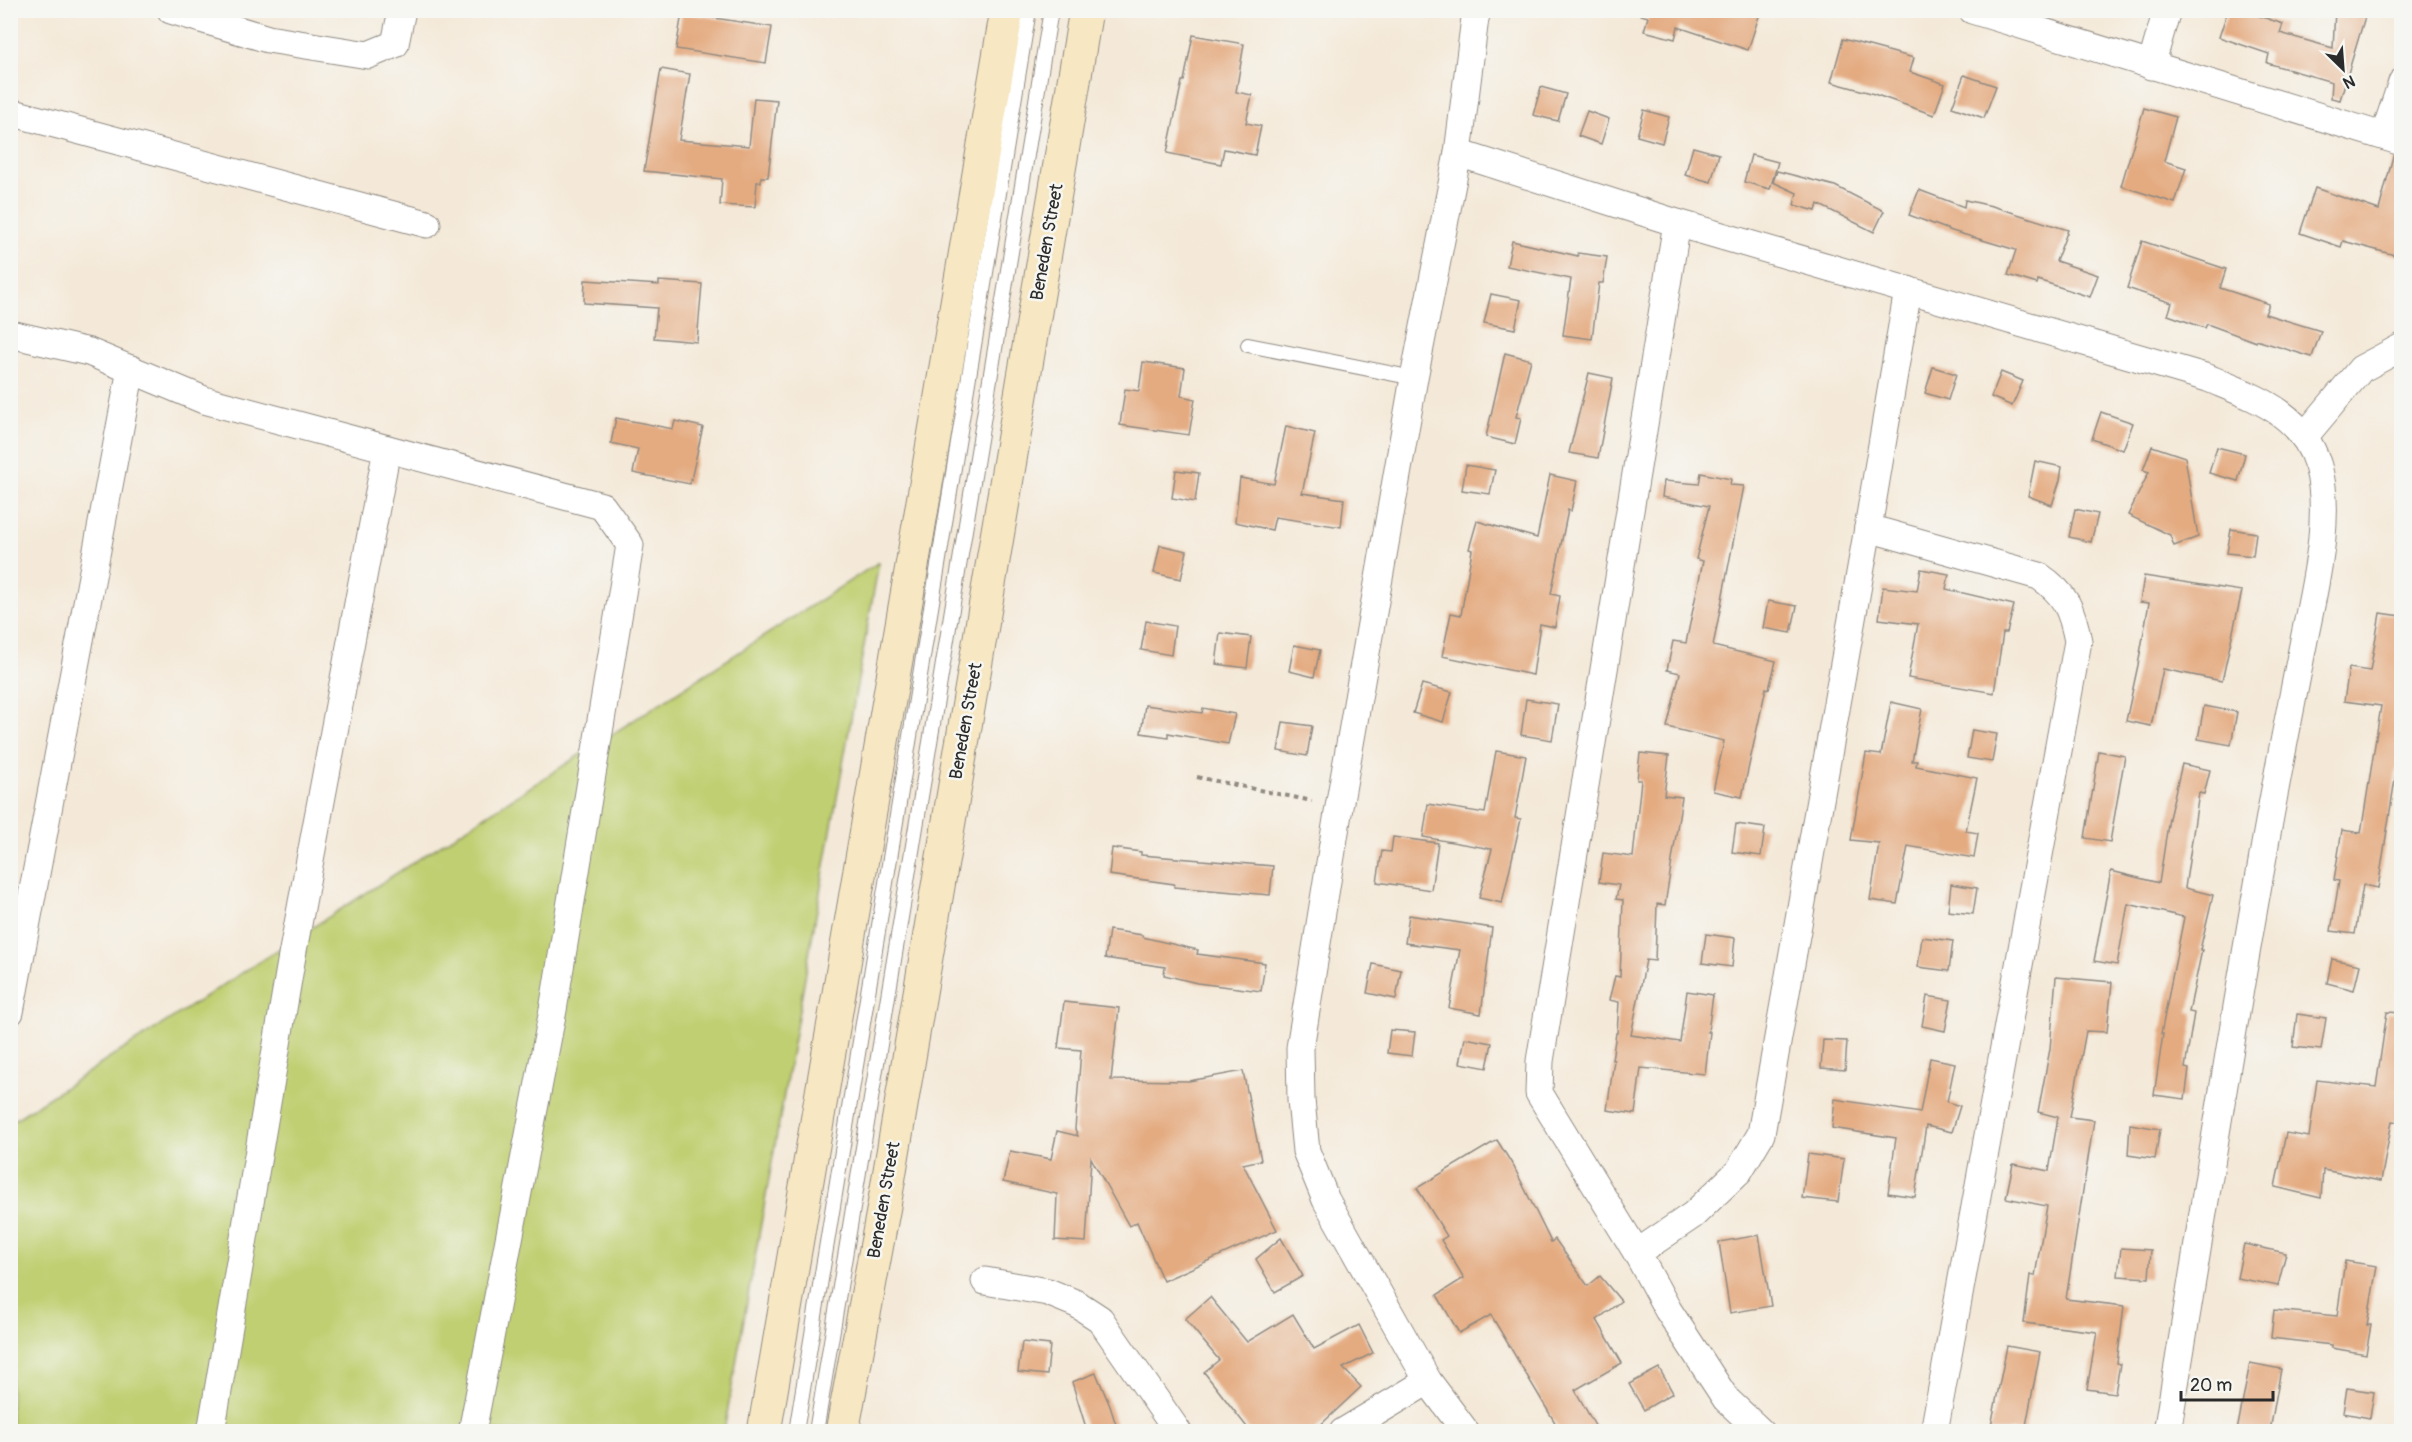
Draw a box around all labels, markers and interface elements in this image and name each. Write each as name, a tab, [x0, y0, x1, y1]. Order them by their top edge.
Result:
north arrow	[2313, 39, 2373, 99]
text: N	[2340, 70, 2358, 93]
street label: Beneden Street	[1025, 181, 1069, 302]
street label: Beneden Street	[944, 660, 988, 781]
street label: Beneden Street	[862, 1139, 906, 1260]
scale bar	[2181, 1364, 2272, 1402]
text: 20 m	[2190, 1374, 2232, 1397]

